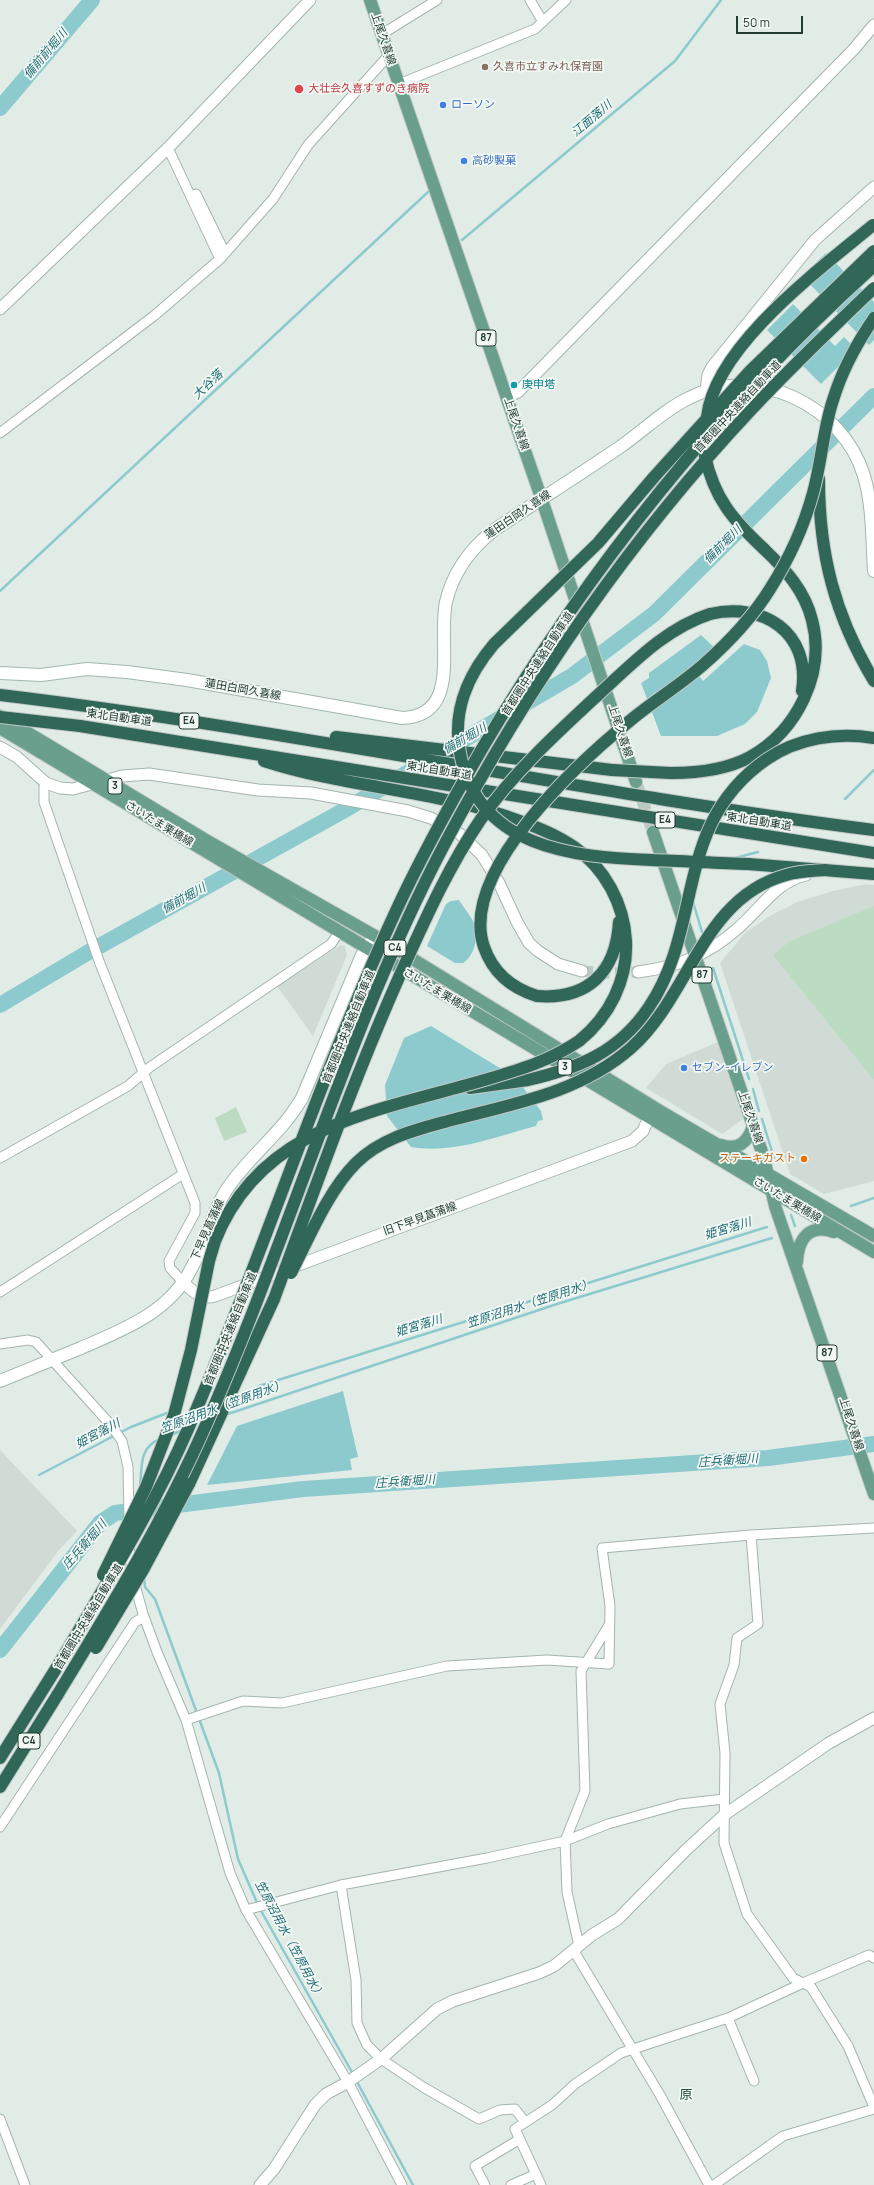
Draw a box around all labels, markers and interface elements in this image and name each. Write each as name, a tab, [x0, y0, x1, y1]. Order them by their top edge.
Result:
scale bar	[738, 8, 805, 34]
street label: 上尾久喜線	[368, 11, 398, 67]
text: 50 m	[743, 14, 770, 31]
water label: 備前前堀川	[21, 26, 71, 82]
place label: 久喜市立すみれ保育園	[493, 60, 603, 74]
marker: 久喜市立すみれ保育園	[480, 62, 490, 72]
place label: 大壮会久喜すずのき病院	[308, 82, 429, 96]
marker: 大壮会久喜すずのき病院	[293, 83, 305, 95]
place label: ローソン	[451, 98, 495, 112]
water label: 江面落川	[569, 98, 615, 140]
marker: ローソン	[438, 100, 448, 110]
place label: 高砂製菓	[472, 154, 516, 168]
marker: 高砂製菓	[459, 156, 469, 166]
road number: 87	[476, 330, 496, 346]
street label: 首都圏中央連絡自動車道	[692, 358, 784, 456]
water label: 大谷落	[190, 367, 226, 403]
place label: 庚申塔	[522, 378, 555, 392]
marker: 庚申塔	[509, 380, 519, 390]
street label: 上尾久喜線	[501, 396, 531, 452]
street label: 蓮田白岡久喜線	[482, 488, 554, 542]
water label: 備前堀川	[701, 523, 745, 567]
street label: 首都圏中央連絡自動車道	[500, 610, 576, 718]
street label: 蓮田白岡久喜線	[204, 677, 282, 703]
street label: 上尾久喜線	[605, 703, 635, 759]
street label: 東北自動車道	[85, 707, 153, 729]
road number: E4	[179, 713, 199, 729]
water label: 備前堀川	[441, 721, 489, 757]
street label: 東北自動車道	[405, 759, 473, 783]
road number: 3	[108, 778, 122, 794]
street label: さいたま栗橋線	[123, 799, 195, 849]
street label: 東北自動車道	[725, 810, 793, 834]
road number: E4	[655, 812, 675, 828]
water label: 備前堀川	[160, 881, 208, 917]
road number: C4	[384, 940, 406, 956]
street label: さいたま栗橋線	[401, 966, 473, 1016]
road number: 87	[692, 967, 712, 983]
street label: 首都圏中央連絡自動車道	[320, 968, 378, 1086]
road number: 3	[558, 1059, 572, 1075]
place label: セブン-イレブン	[692, 1061, 774, 1075]
marker: セブン-イレブン	[679, 1063, 689, 1073]
street label: 上尾久喜線	[735, 1089, 765, 1145]
place label: ステーキガスト	[719, 1152, 796, 1166]
marker: ステーキガスト	[799, 1154, 809, 1164]
street label: さいたま栗橋線	[751, 1175, 823, 1225]
street label: 下早見菖蒲線	[189, 1197, 227, 1263]
street label: 旧下早見菖蒲線	[382, 1200, 458, 1238]
water label: 姫宮落川	[703, 1215, 753, 1243]
street label: 首都圏中央連絡自動車道	[202, 1270, 260, 1388]
water label: 笠原沼用水（笠原用水）	[465, 1277, 595, 1331]
water label: 姫宮落川	[394, 1312, 444, 1340]
road number: 87	[817, 1345, 837, 1361]
water label: 笠原沼用水（笠原用水）	[159, 1378, 287, 1436]
street label: 上尾久喜線	[836, 1396, 866, 1452]
water label: 姫宮落川	[73, 1416, 123, 1452]
water label: 庄兵衛堀川	[698, 1452, 758, 1470]
water label: 庄兵衛堀川	[375, 1473, 435, 1491]
water label: 庄兵衛堀川	[60, 1518, 110, 1572]
street label: 首都圏中央連絡自動車道	[52, 1562, 126, 1672]
road number: C4	[18, 1733, 40, 1749]
water label: 笠原沼用水（笠原用水）	[252, 1878, 326, 2002]
district label: 原	[680, 2087, 692, 2103]

